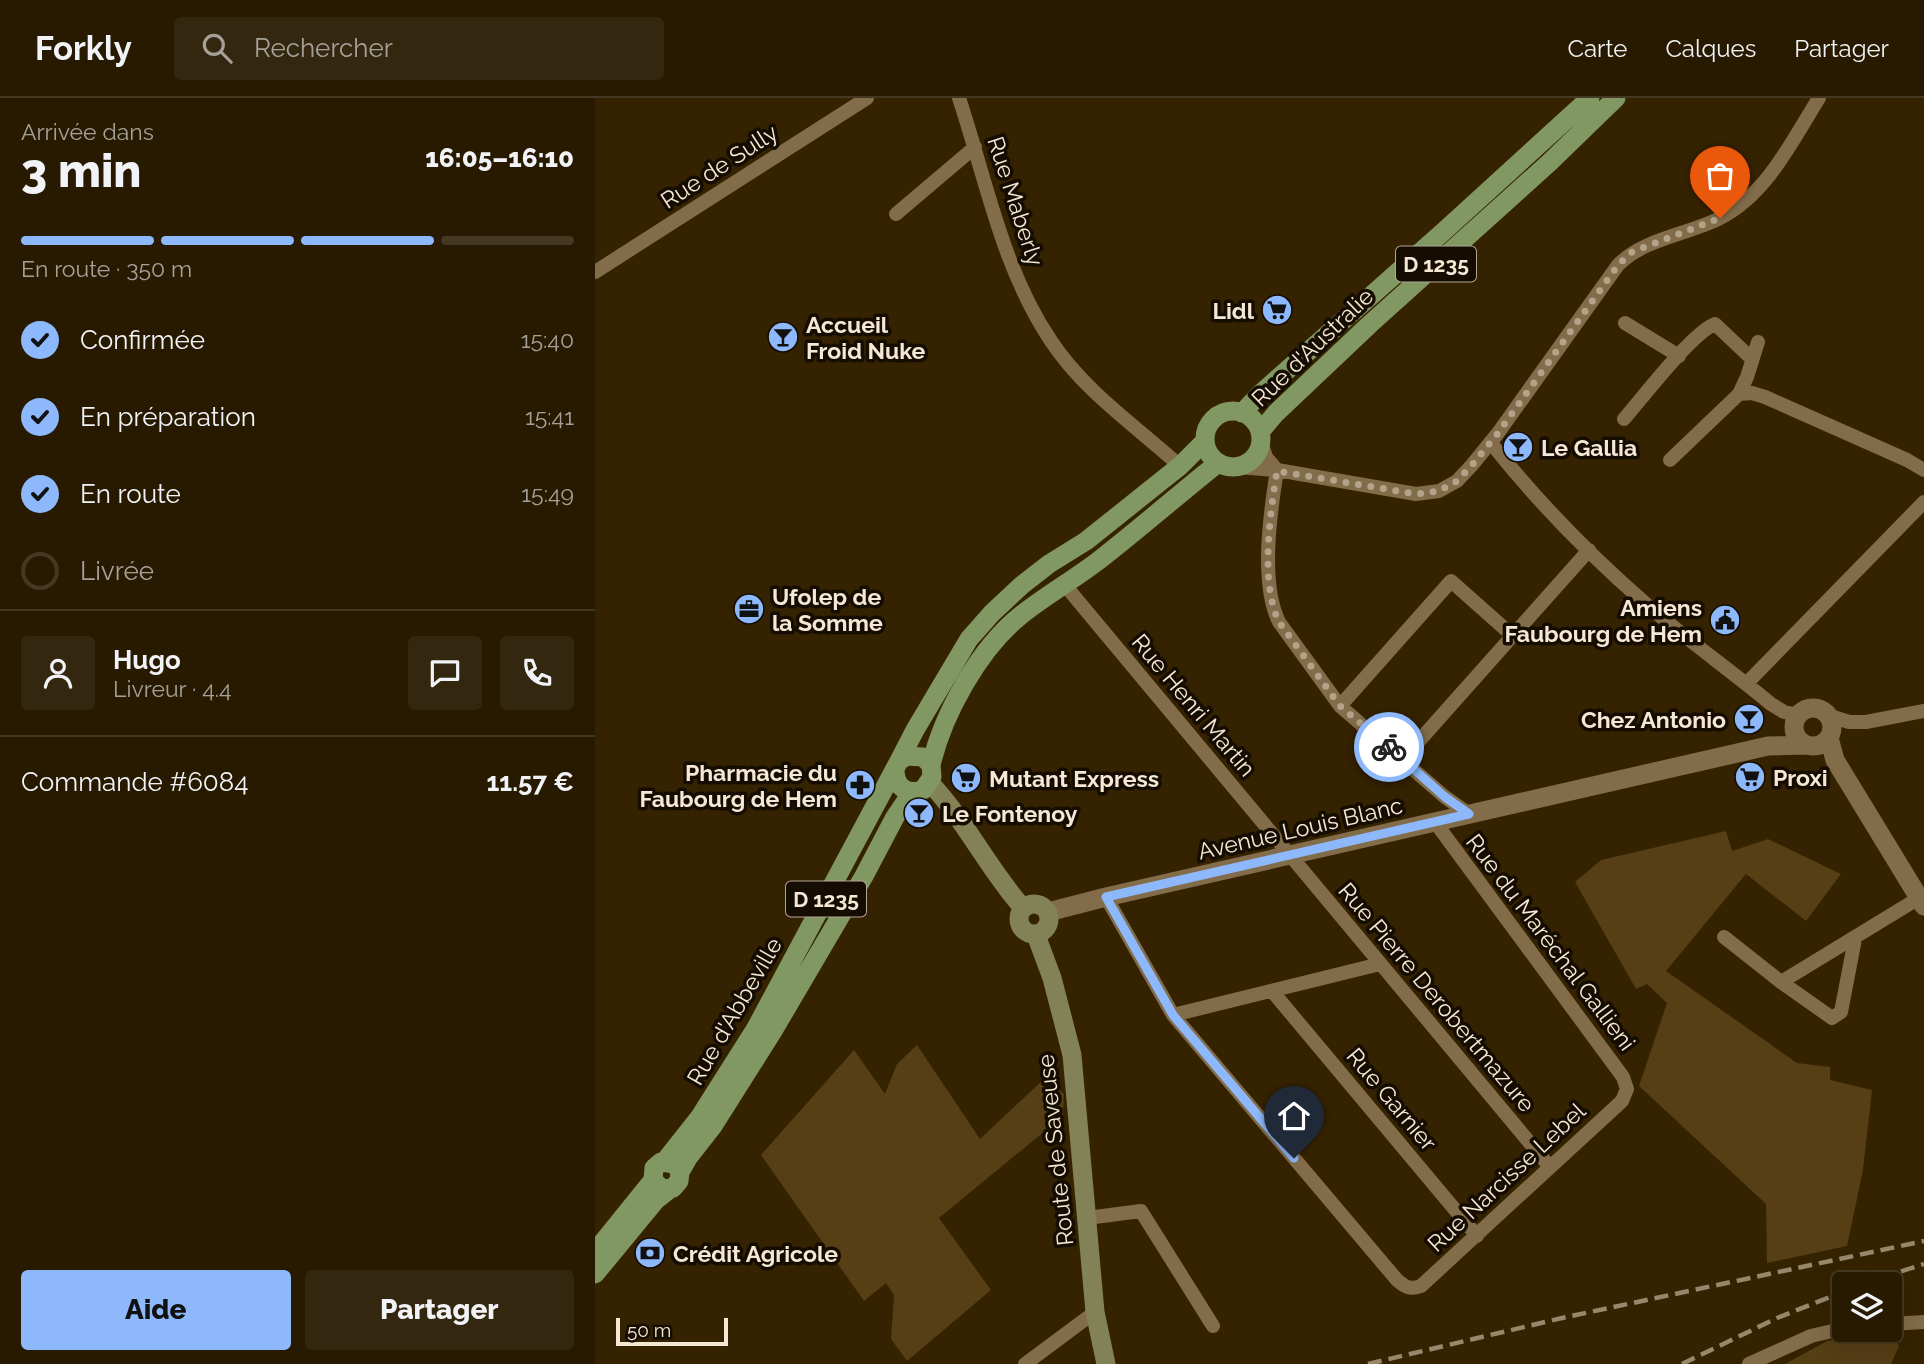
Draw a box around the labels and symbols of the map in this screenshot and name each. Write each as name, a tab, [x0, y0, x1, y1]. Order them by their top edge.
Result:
street label: Rue de Sully	[656, 118, 782, 214]
street label: Rue Maberly	[982, 133, 1050, 269]
pin	[1690, 146, 1750, 218]
road number: D 1235	[1396, 246, 1476, 282]
street label: Rue d'Australie	[1246, 282, 1378, 412]
supermarket icon: Lidl	[1260, 293, 1294, 327]
place label: Lidl	[1213, 297, 1255, 324]
place label: Accueil Froid Nuke	[806, 311, 926, 364]
bar icon: Accueil Froid Nuke	[766, 320, 800, 354]
bar icon: Le Gallia	[1501, 430, 1535, 464]
place label: Le Gallia	[1541, 434, 1637, 461]
place label: Ufolep de la Somme	[772, 583, 883, 636]
office icon: Ufolep de la Somme	[732, 592, 766, 626]
place label: Amiens Faubourg de Hem	[1505, 594, 1702, 647]
public building icon: Amiens Faubourg de Hem	[1708, 603, 1742, 637]
street label: Rue Henri Martin	[1127, 628, 1261, 782]
bar icon: Chez Antonio	[1732, 702, 1766, 736]
place label: Chez Antonio	[1581, 706, 1726, 733]
courier	[1354, 712, 1424, 782]
place label: Pharmacie du Faubourg de Hem	[640, 759, 837, 812]
supermarket icon: Proxi	[1733, 760, 1767, 794]
supermarket icon: Mutant Express	[949, 761, 983, 795]
place label: Proxi	[1773, 764, 1828, 791]
place label: Mutant Express	[989, 765, 1159, 792]
pharmacy icon: Pharmacie du Faubourg de Hem	[843, 768, 877, 802]
street label: Avenue Louis Blanc	[1195, 791, 1405, 865]
bar icon: Le Fontenoy	[902, 796, 936, 830]
place label: Le Fontenoy	[942, 800, 1078, 827]
street label: Rue du Maréchal Gallieni	[1461, 828, 1641, 1056]
street label: Rue Pierre Derobertmazure	[1333, 877, 1541, 1117]
road number: D 1235	[786, 882, 866, 916]
street label: Rue d'Abbeville	[681, 933, 787, 1089]
street label: Rue Garnier	[1341, 1042, 1443, 1156]
street label: Route de Saveuse	[1032, 1053, 1078, 1247]
pin	[1264, 1086, 1324, 1158]
street label: Rue Narcisse Lebel	[1422, 1097, 1591, 1257]
bank icon: Crédit Agricole	[633, 1236, 667, 1270]
place label: Crédit Agricole	[673, 1240, 838, 1267]
scale bar	[616, 1315, 728, 1347]

